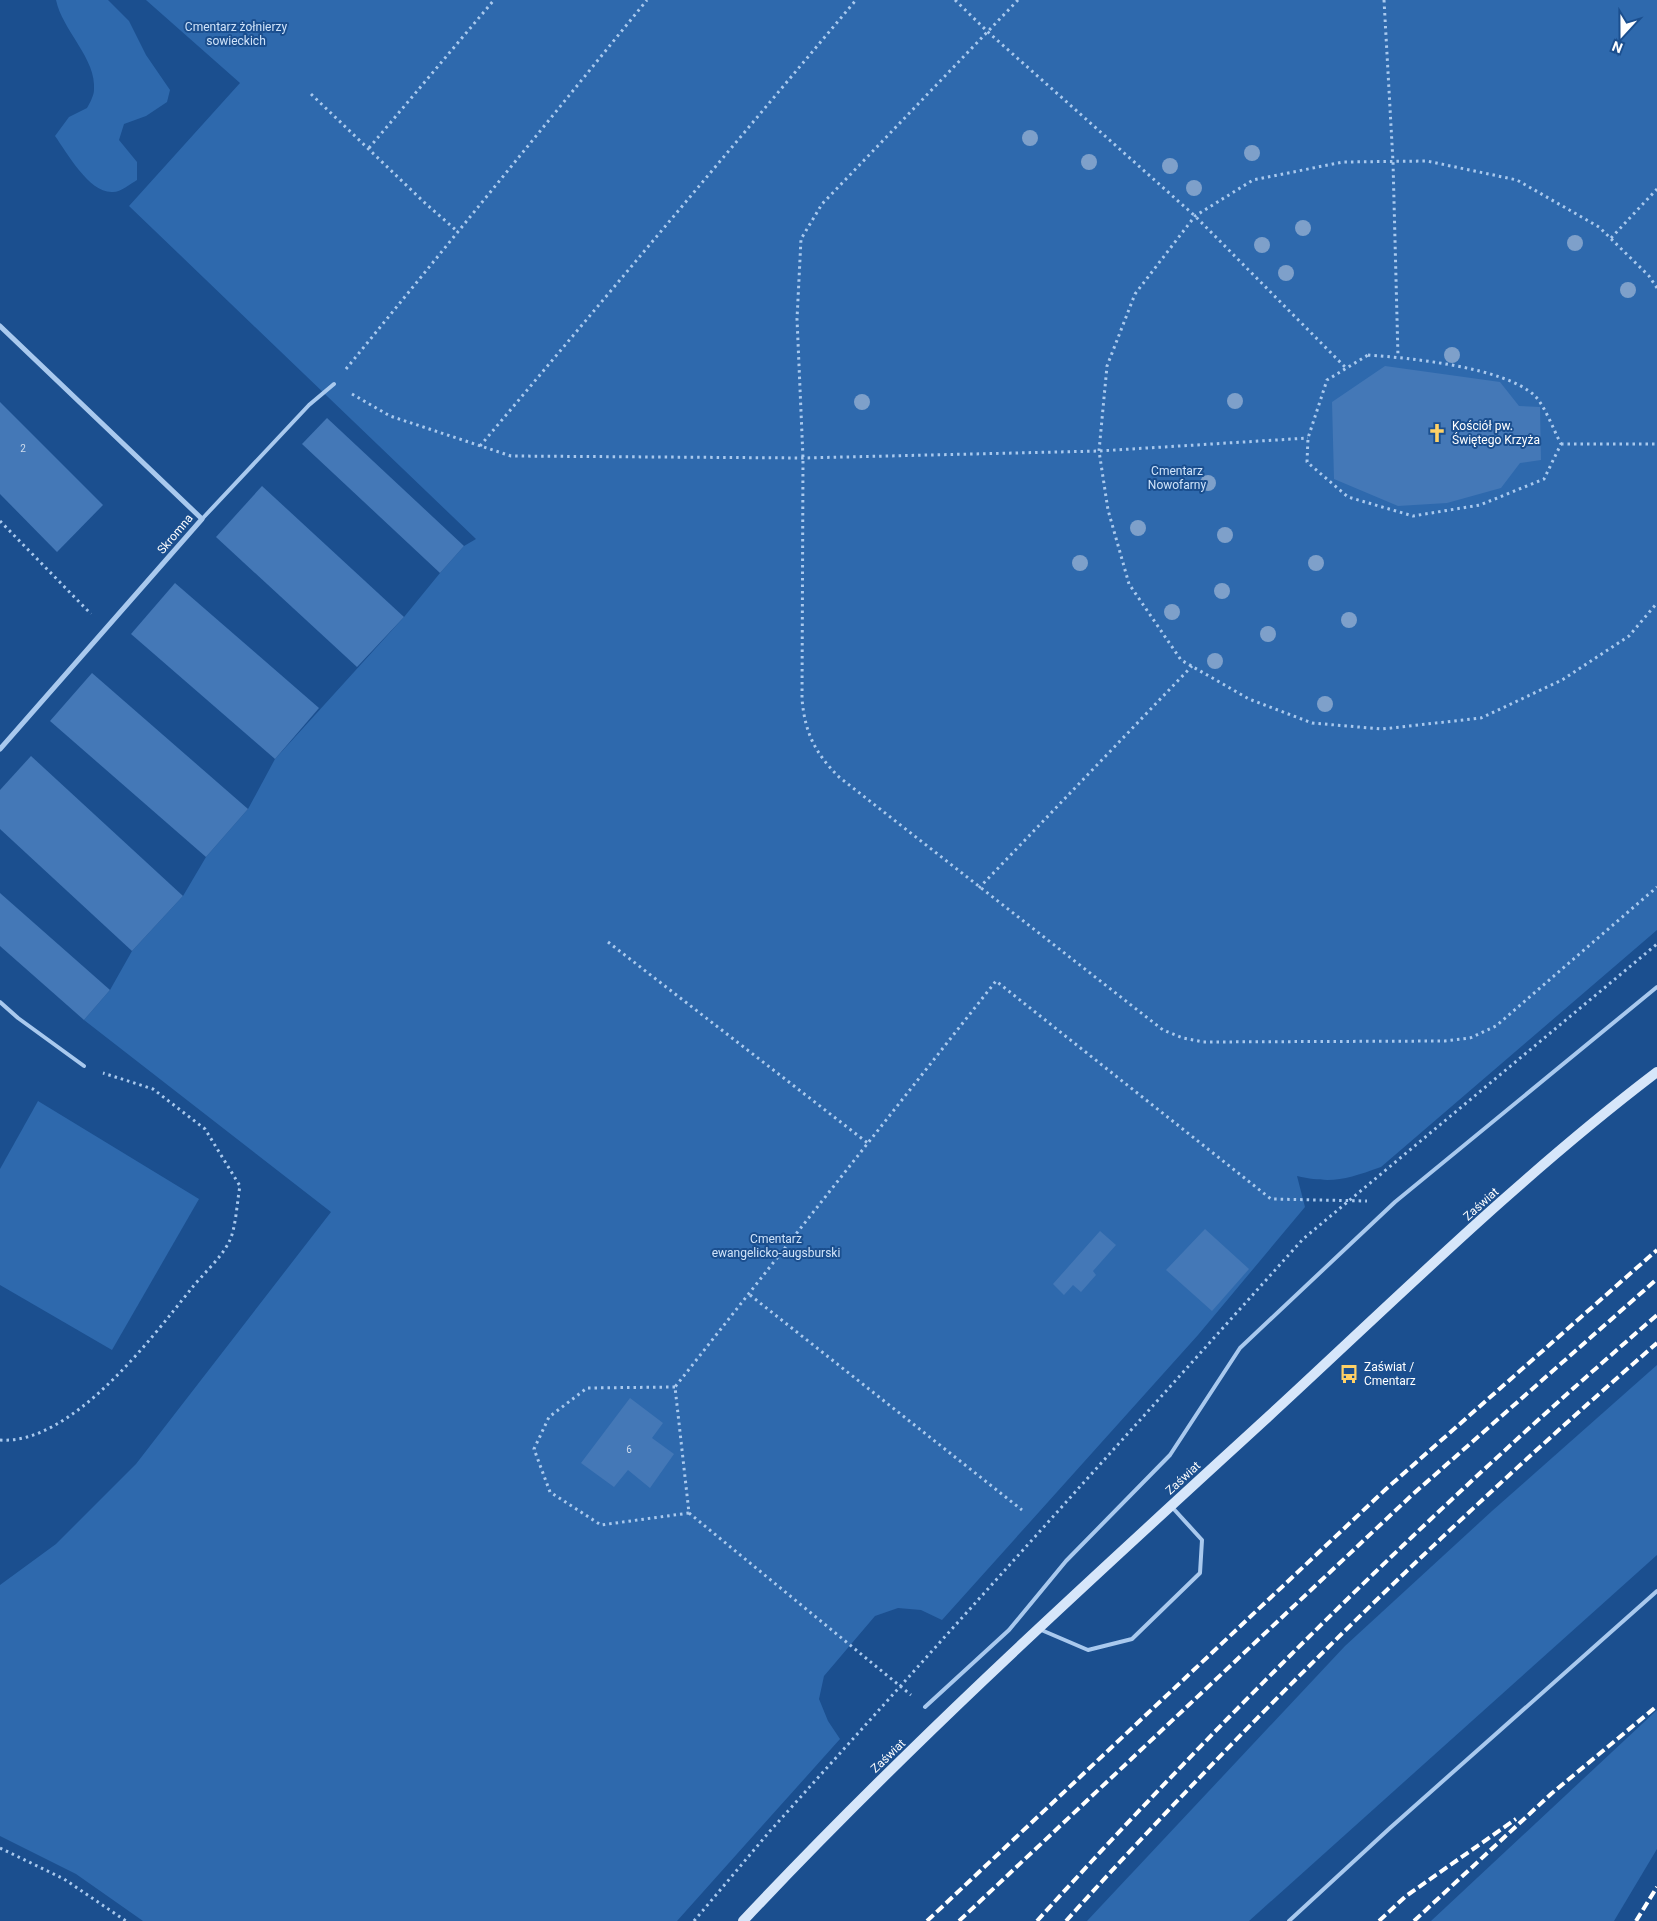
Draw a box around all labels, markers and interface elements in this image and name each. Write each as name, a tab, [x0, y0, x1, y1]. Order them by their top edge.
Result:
north arrow	[1597, 10, 1647, 60]
park label: Cmentarz żołnierzy sowieckich	[185, 20, 287, 48]
text: N	[1610, 38, 1625, 56]
place label: Kościół pw. Świętego Krzyża	[1452, 419, 1540, 447]
church icon: Kościół pw. Świętego Krzyża	[1426, 422, 1448, 444]
house number: 2	[20, 443, 26, 454]
park label: Cmentarz Nowofarny	[1148, 464, 1206, 492]
street label: Skromna	[154, 511, 196, 557]
street label: Zaświat	[1461, 1185, 1501, 1223]
park label: Cmentarz ewangelicko-augsburski	[712, 1232, 840, 1260]
place label: Zaświat / Cmentarz	[1364, 1360, 1416, 1388]
bus stop icon: Zaświat / Cmentarz	[1338, 1363, 1360, 1385]
house number: 6	[626, 1444, 632, 1455]
street label: Zaświat	[1163, 1458, 1203, 1498]
street label: Zaświat	[868, 1736, 908, 1776]

